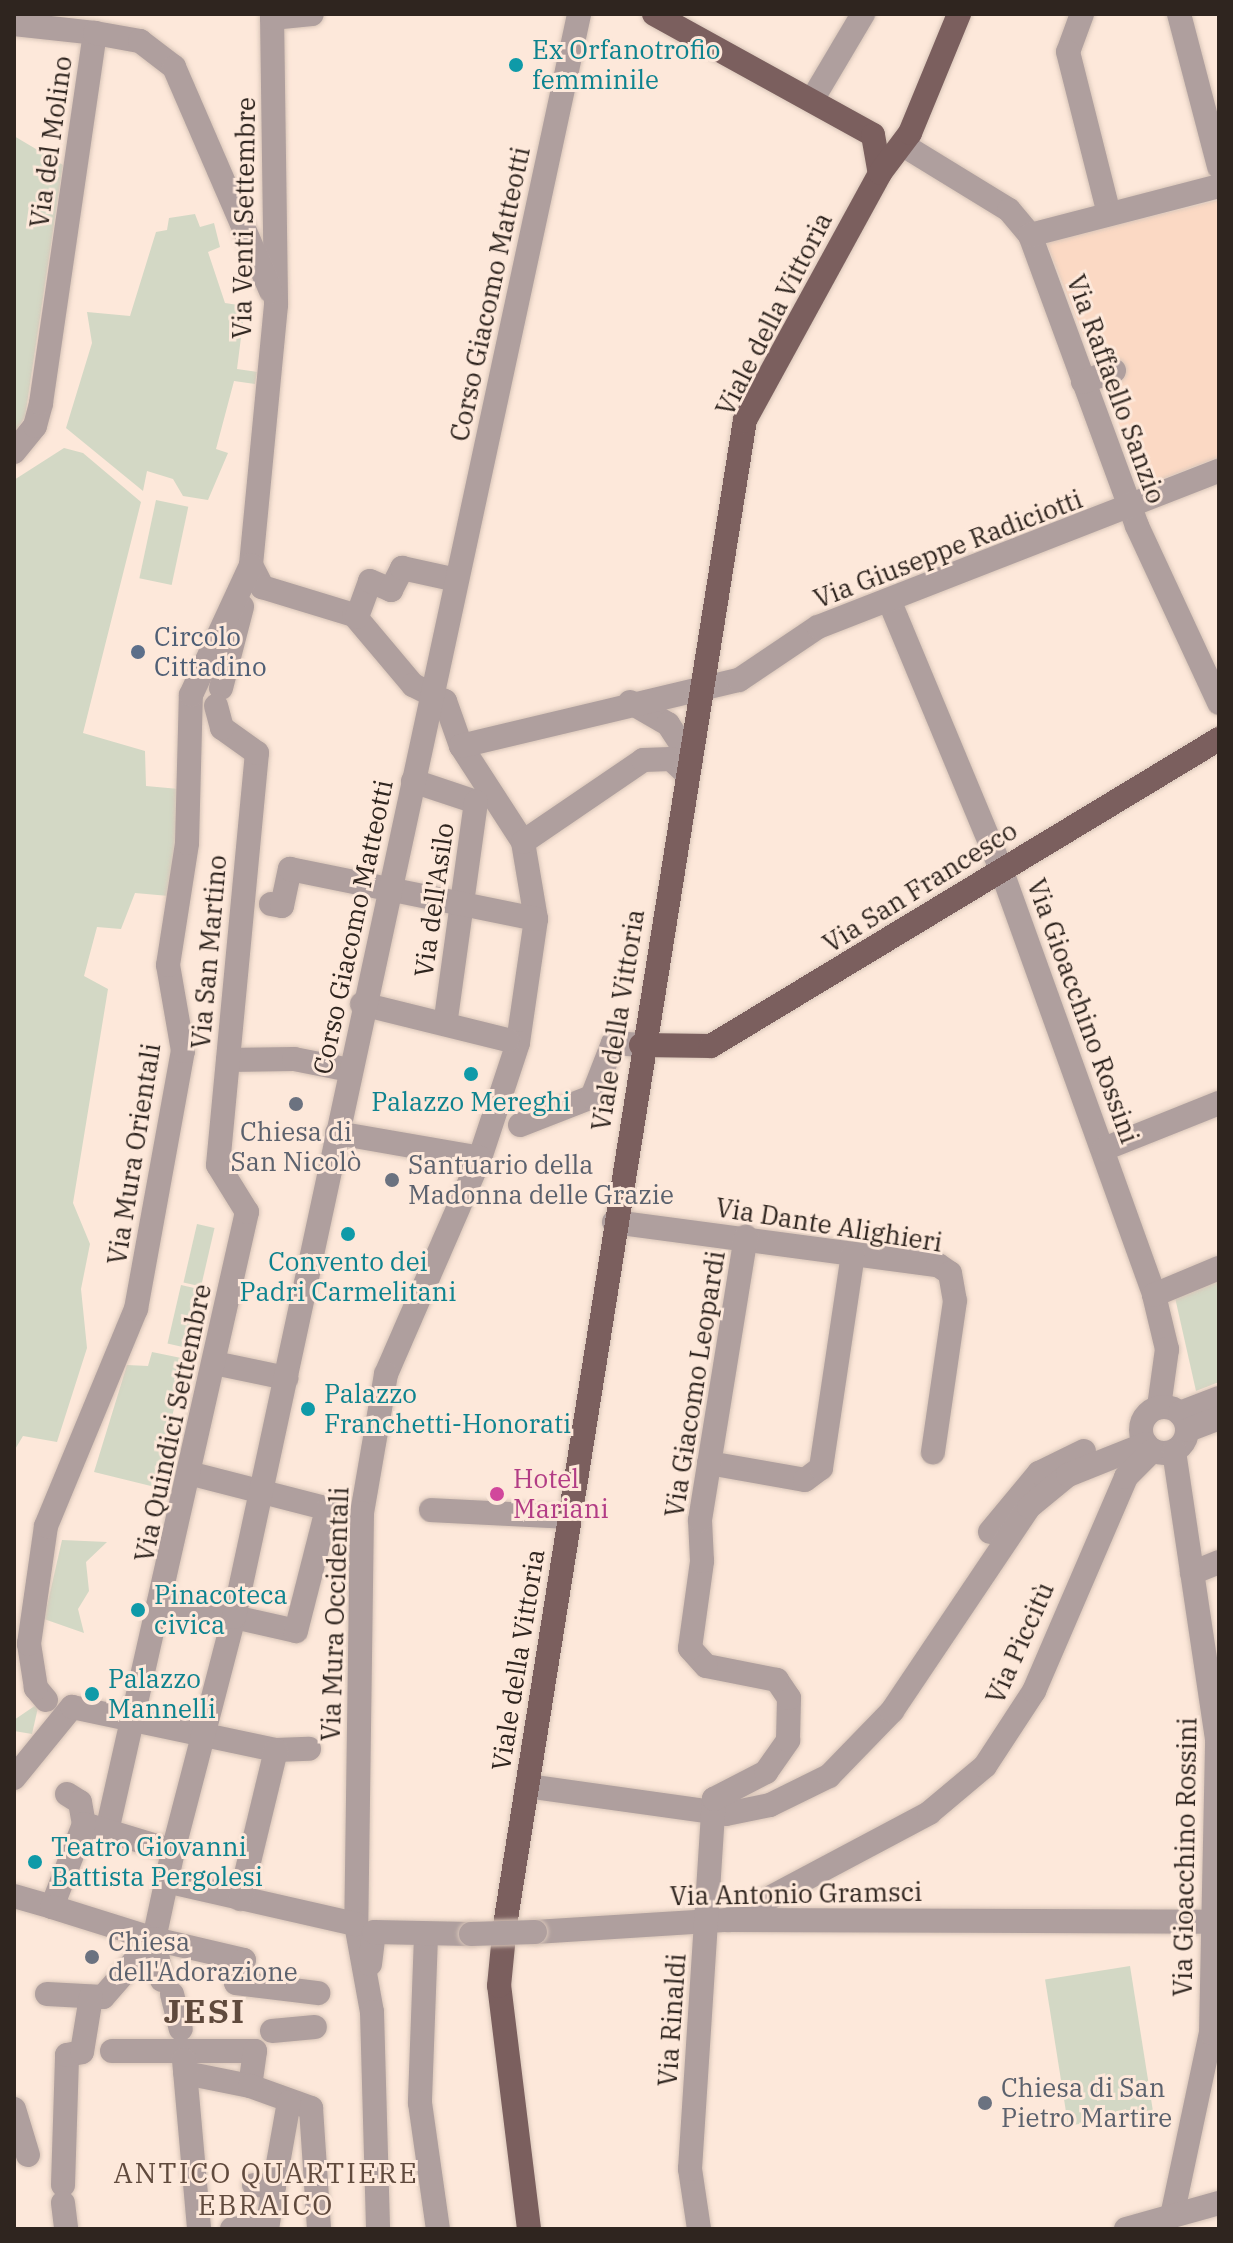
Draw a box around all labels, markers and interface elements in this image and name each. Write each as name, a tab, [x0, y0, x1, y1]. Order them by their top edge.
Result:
place label: Ex Orfanotrofio femminile	[532, 34, 720, 96]
street label: Via del Molino	[23, 54, 79, 230]
marker: Ex Orfanotrofio femminile	[507, 56, 525, 74]
street label: Via Venti Settembre	[226, 97, 262, 339]
street label: Corso Giacomo Matteotti	[444, 144, 536, 444]
street label: Viale della Vittoria	[709, 207, 839, 421]
street label: Via Raffaello Sanzio	[1060, 270, 1172, 508]
street label: Via Giuseppe Radiciotti	[809, 483, 1087, 615]
place label: Circolo Cittadino	[154, 621, 267, 682]
marker: Circolo Cittadino	[129, 643, 147, 661]
street label: Corso Giacomo Matteotti	[307, 777, 399, 1077]
street label: Via San Francesco	[817, 815, 1023, 959]
street label: Via dell'Asilo	[408, 821, 460, 979]
street label: Via San Martino	[185, 854, 233, 1050]
street label: Via Gioacchino Rossini	[1021, 874, 1145, 1148]
street label: Viale della Vittoria	[585, 907, 651, 1133]
street label: Via Mura Orientali	[101, 1041, 167, 1267]
marker: Palazzo Mereghi	[462, 1065, 480, 1083]
place label: Palazzo Mereghi	[371, 1086, 571, 1118]
marker: Chiesa di San Nicolò	[287, 1095, 305, 1113]
place label: Chiesa di San Nicolò	[231, 1116, 361, 1178]
place label: Santuario della Madonna delle Grazie	[408, 1149, 674, 1210]
marker: Santuario della Madonna delle Grazie	[383, 1171, 401, 1189]
street label: Via Dante Alighieri	[713, 1192, 945, 1258]
marker: Convento dei Padri Carmelitani	[339, 1225, 357, 1243]
place label: Convento dei Padri Carmelitani	[240, 1246, 456, 1308]
street label: Via Giacomo Leopardi	[659, 1248, 731, 1520]
street label: Via Quindici Settembre	[128, 1281, 218, 1565]
place label: Palazzo Franchetti-Honorati	[324, 1378, 571, 1440]
marker: Palazzo Franchetti-Honorati	[299, 1400, 317, 1418]
place label: Hotel Mariani	[513, 1463, 609, 1524]
marker: Hotel Mariani	[488, 1485, 506, 1503]
street label: Via Mura Occidentali	[315, 1486, 355, 1742]
street label: Viale della Vittoria	[485, 1547, 551, 1773]
street label: Via Piccitù	[979, 1577, 1061, 1709]
place label: Pinacoteca civica	[154, 1579, 288, 1640]
marker: Pinacoteca civica	[129, 1601, 147, 1619]
place label: Palazzo Mannelli	[108, 1663, 216, 1724]
marker: Palazzo Mannelli	[83, 1685, 101, 1703]
street label: Via Gioacchino Rossini	[1167, 1717, 1203, 1997]
place label: Teatro Giovanni Battista Pergolesi	[51, 1831, 263, 1892]
marker: Teatro Giovanni Battista Pergolesi	[26, 1853, 44, 1871]
street label: Via Antonio Gramsci	[670, 1876, 922, 1912]
place label: Chiesa dell'Adorazione	[108, 1926, 298, 1988]
marker: Chiesa dell'Adorazione	[83, 1948, 101, 1966]
street label: Via Rinaldi	[652, 1952, 692, 2088]
district label: JESI	[164, 1991, 246, 2031]
place label: Chiesa di San Pietro Martire	[1001, 2072, 1172, 2134]
marker: Chiesa di San Pietro Martire	[976, 2094, 994, 2112]
district label: ANTICO QUARTIERE EBRAICO	[113, 2156, 419, 2222]

